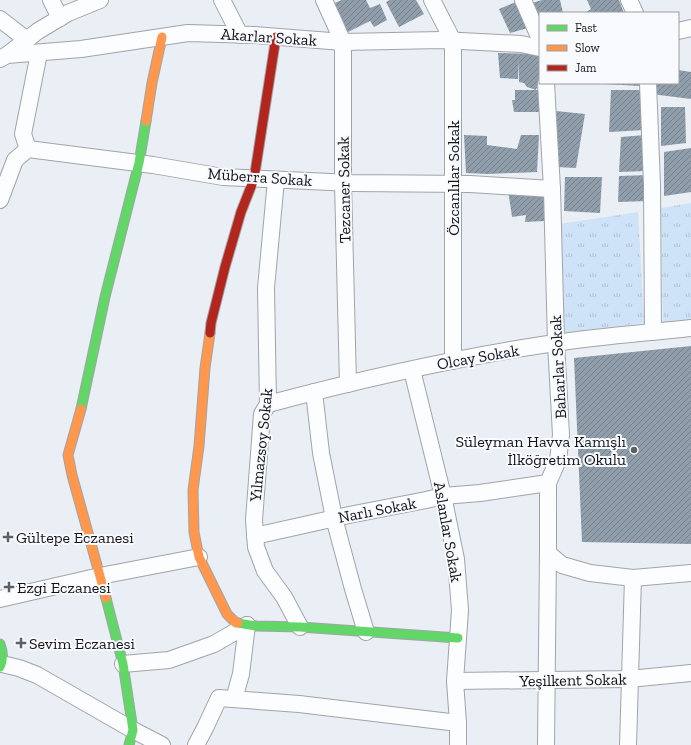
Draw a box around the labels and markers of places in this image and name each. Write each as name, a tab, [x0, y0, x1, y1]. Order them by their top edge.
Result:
place label: Süleyman Havva Kamışlı İlköğretim Okulu	[455, 432, 627, 469]
marker: Süleyman Havva Kamışlı İlköğretim Okulu	[629, 445, 639, 455]
place label: Gültepe Eczanesi	[16, 528, 134, 547]
marker: Gültepe Eczanesi	[3, 532, 13, 542]
place label: Ezgi Eczanesi	[17, 578, 111, 597]
marker: Ezgi Eczanesi	[4, 582, 14, 592]
place label: Sevim Eczanesi	[29, 634, 135, 653]
marker: Sevim Eczanesi	[16, 638, 26, 648]

